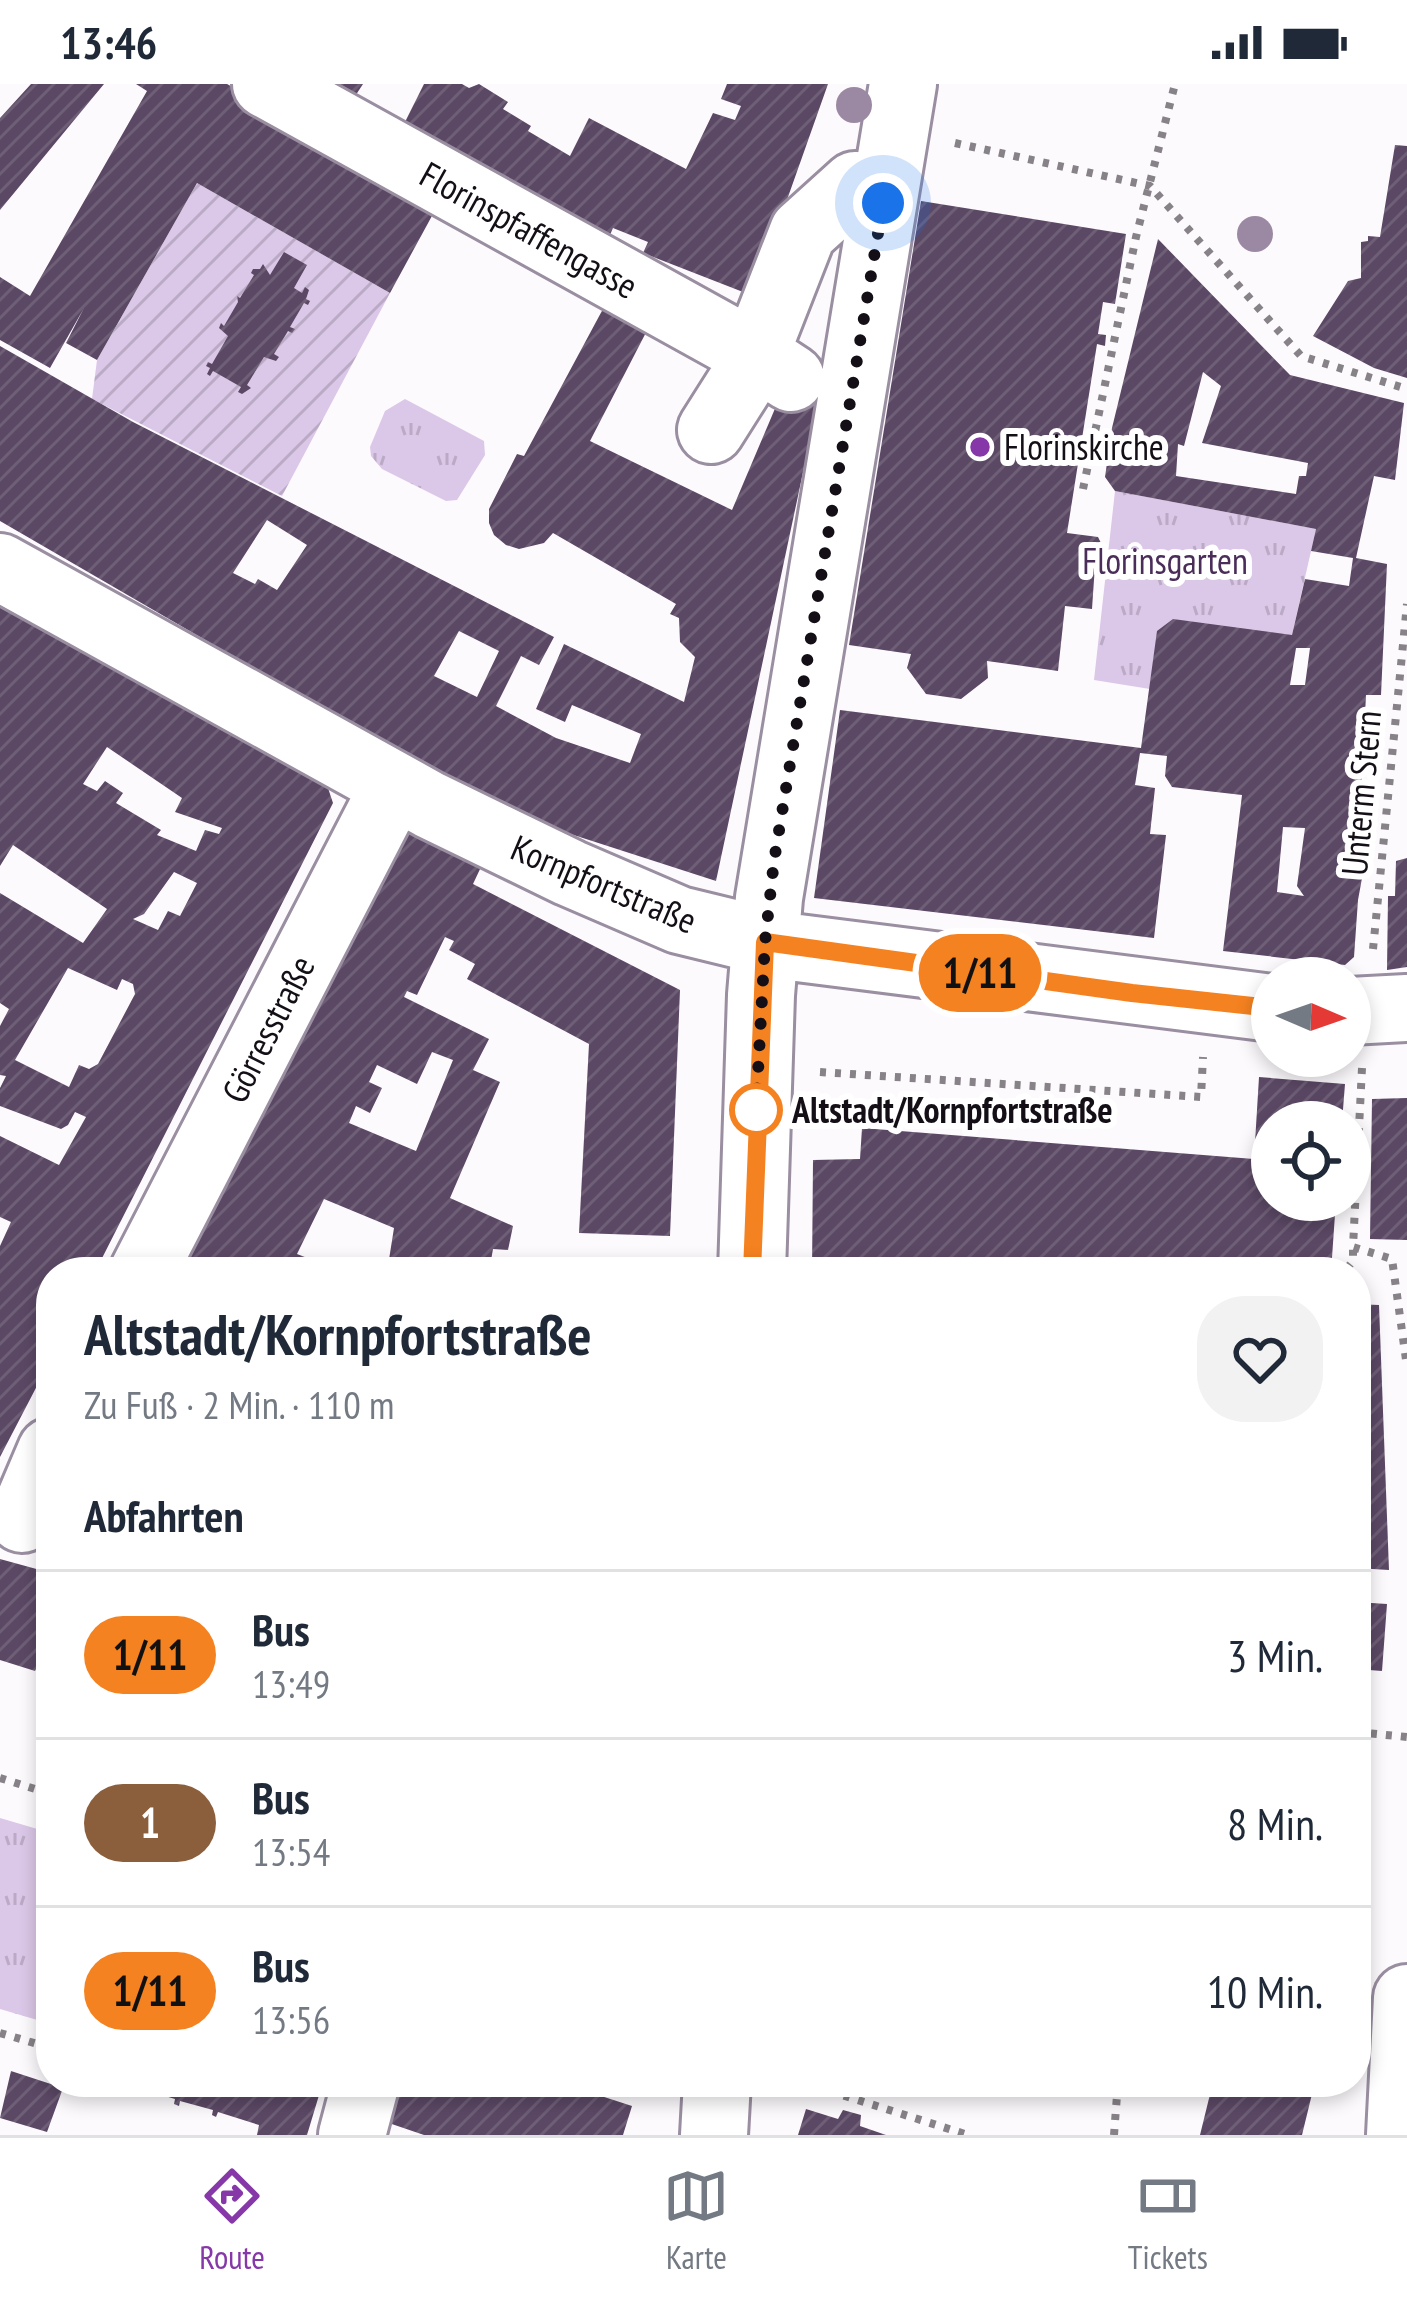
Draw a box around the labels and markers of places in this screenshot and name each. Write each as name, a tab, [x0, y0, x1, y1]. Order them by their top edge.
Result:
place label: Florinskirche	[1004, 423, 1164, 470]
marker: Florinskirche	[967, 434, 993, 460]
marker: Altstadt/Kornpfortstraße	[731, 1085, 781, 1135]
place label: Altstadt/Kornpfortstraße	[791, 1086, 1113, 1133]

